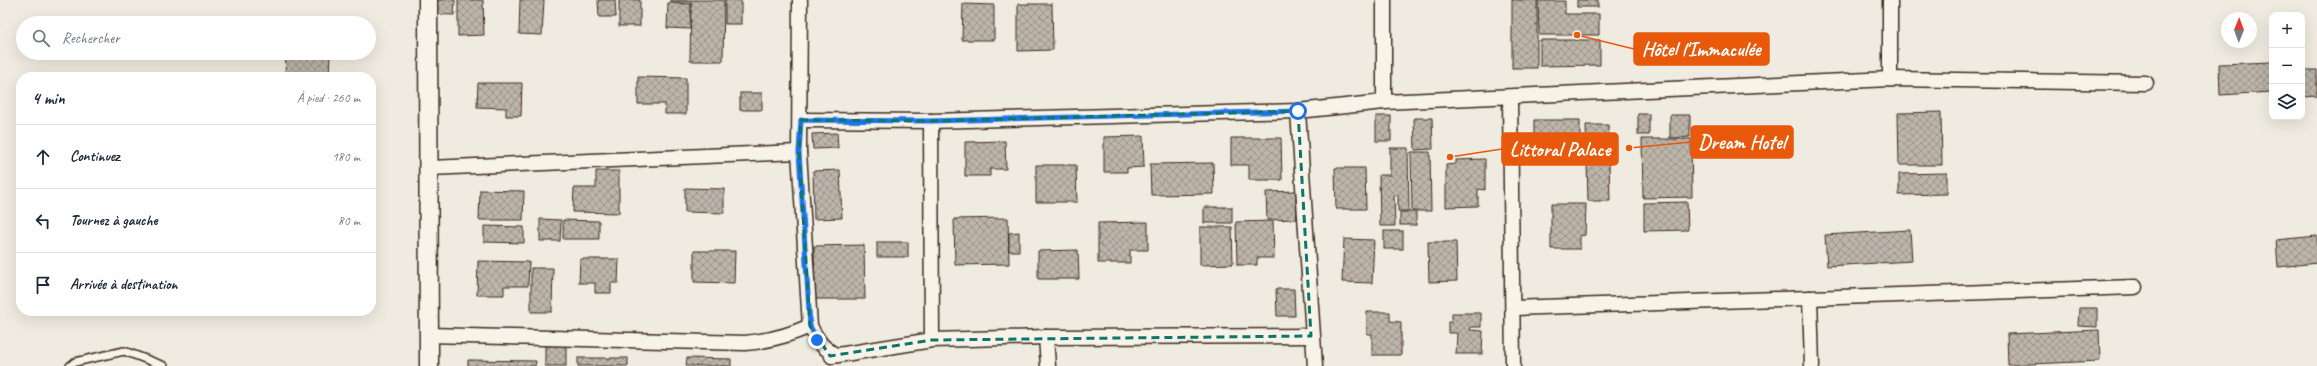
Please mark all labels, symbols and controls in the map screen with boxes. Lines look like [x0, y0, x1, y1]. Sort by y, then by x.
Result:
north arrow [2221, 12, 2257, 48]
map controls [2269, 12, 2305, 120]
button: + [2269, 12, 2305, 48]
search box [16, 16, 376, 60]
icon: search [30, 27, 52, 49]
text: Rechercher [62, 29, 120, 48]
callout: Hôtel l'Immaculée [1634, 33, 1769, 65]
text: Hôtel l'Immaculée [1642, 37, 1763, 62]
button: − [2269, 48, 2305, 84]
button: layers [2269, 84, 2305, 120]
text: 4 min [32, 88, 65, 109]
text: À pied · 260 m [297, 90, 360, 106]
route start [1289, 102, 1307, 120]
callout: Dream Hotel [1691, 126, 1793, 158]
text: Dream Hotel [1699, 130, 1790, 155]
callout: Littoral Palace [1502, 133, 1618, 165]
text: Littoral Palace [1510, 137, 1612, 162]
icon: ahead [32, 146, 54, 168]
text: Continuez [70, 147, 120, 166]
text: 180 m [332, 149, 360, 165]
icon: left [32, 210, 54, 232]
text: Tournez à gauche [70, 211, 157, 230]
text: 80 m [338, 213, 360, 229]
icon: arrive [32, 274, 54, 296]
text: Arrivée à destination [70, 275, 178, 294]
route end [808, 331, 826, 349]

